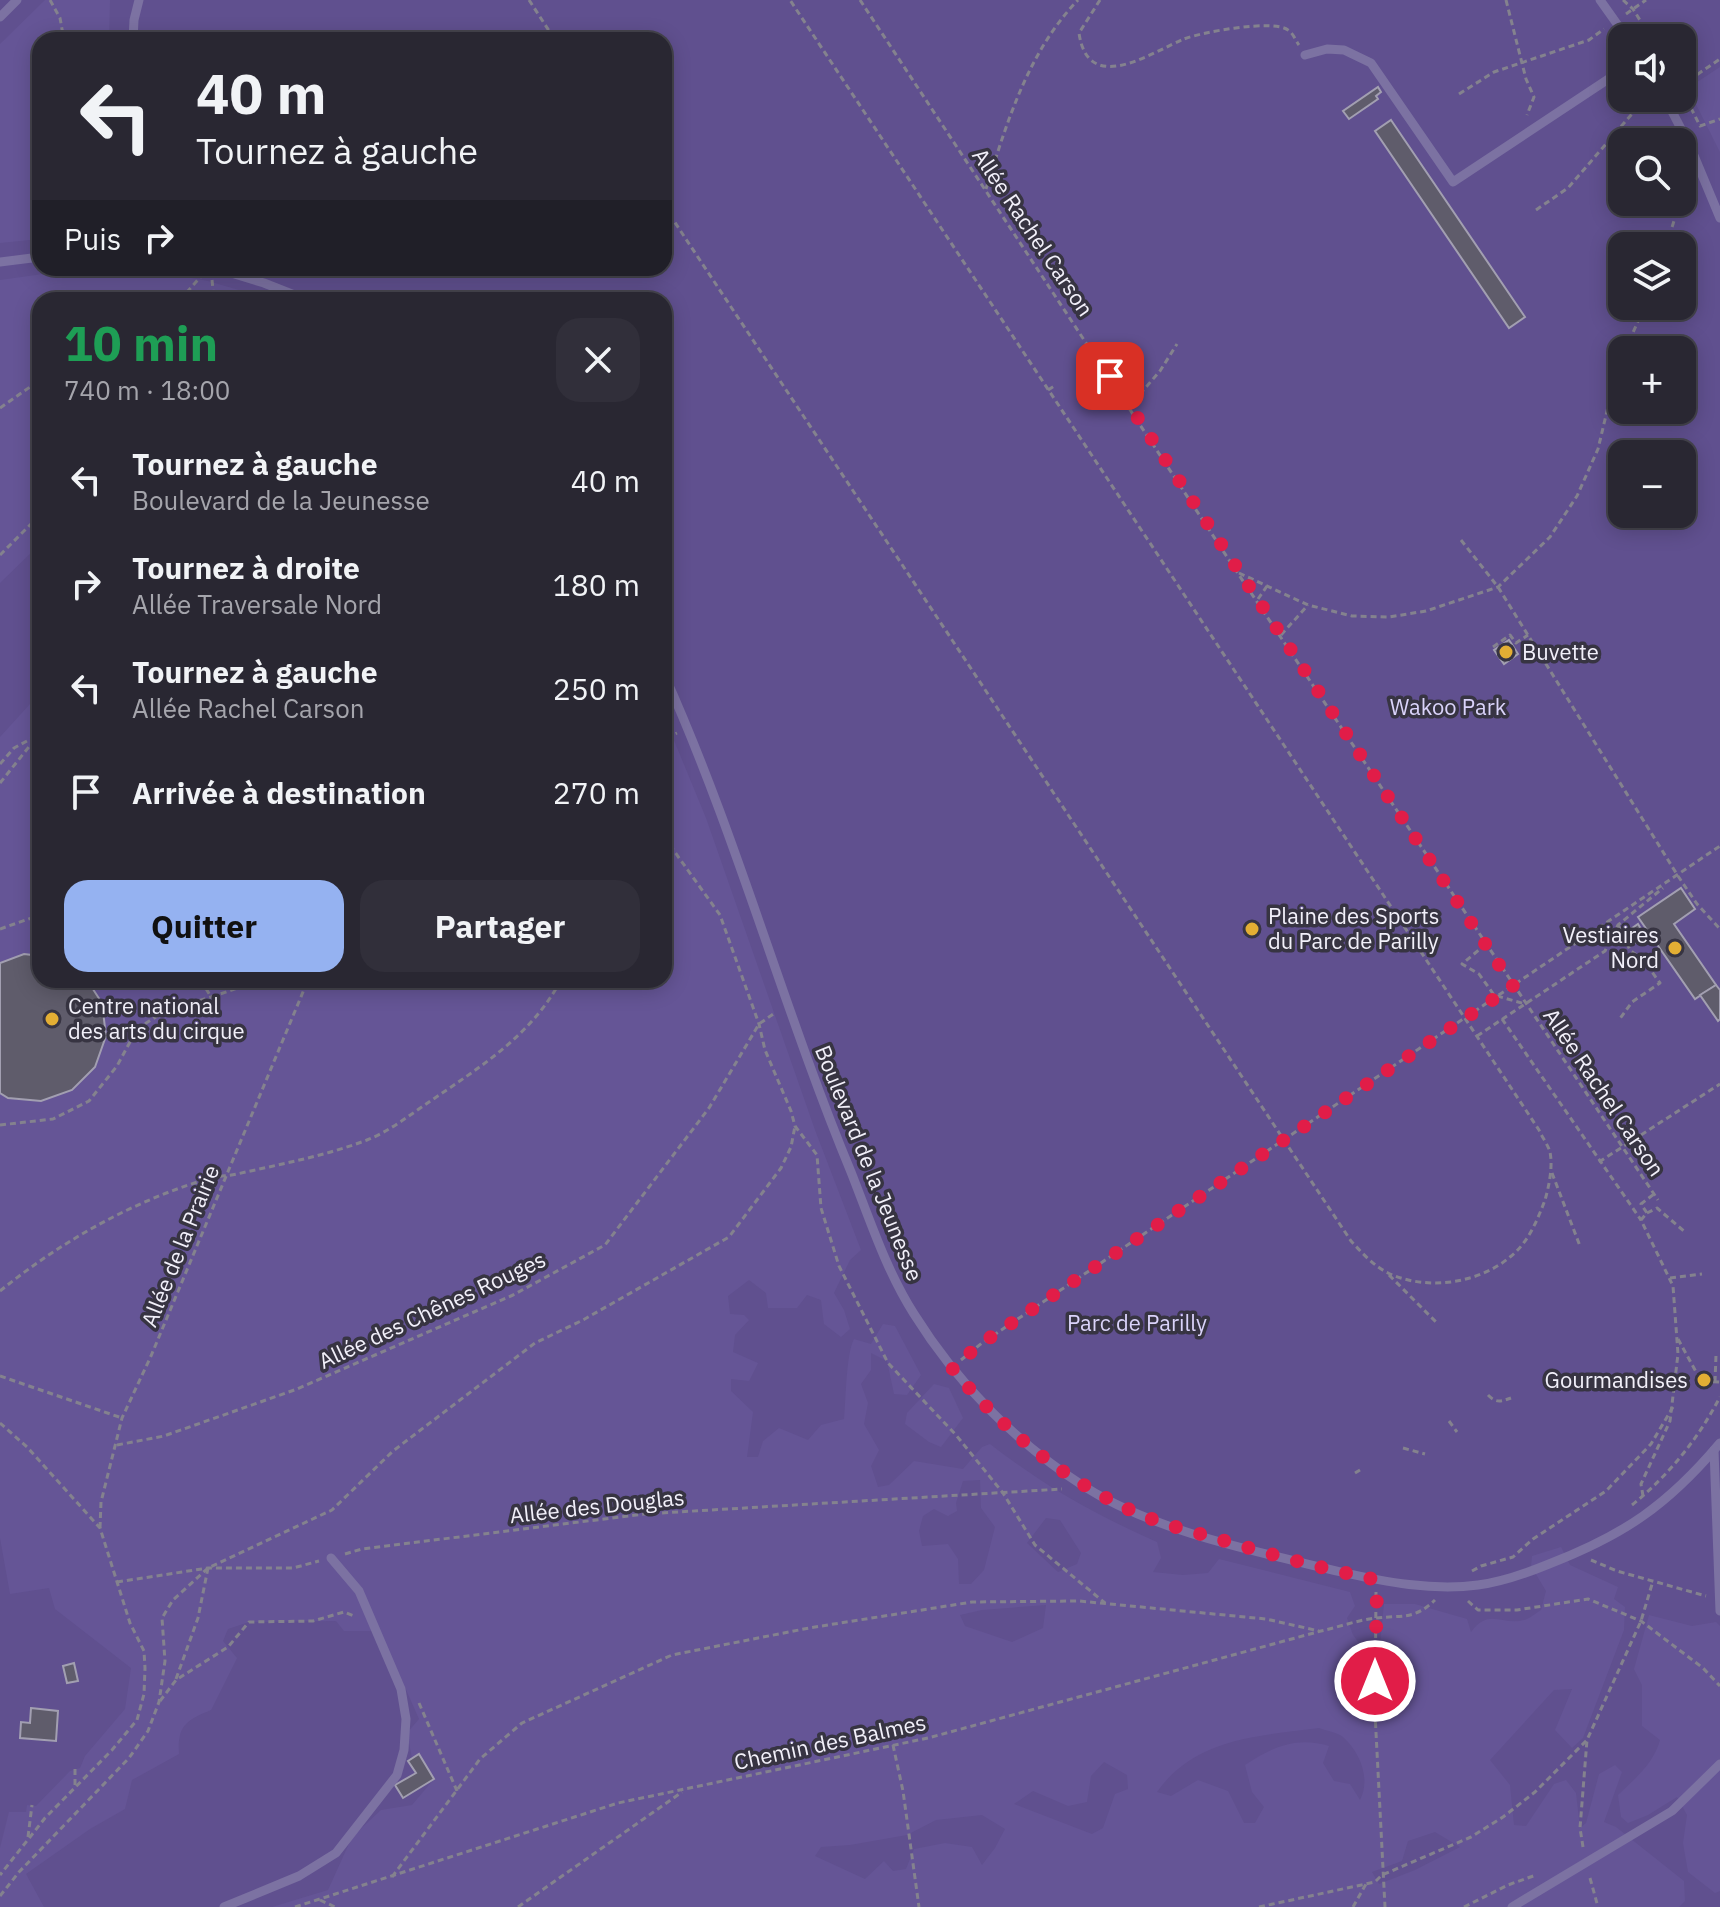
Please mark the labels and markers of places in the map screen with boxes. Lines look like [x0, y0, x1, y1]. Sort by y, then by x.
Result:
pin [1076, 342, 1144, 410]
place label: Buvette [1522, 637, 1599, 666]
marker: Buvette [1497, 643, 1515, 661]
place label: Plaine des Sports du Parc de Parilly [1268, 901, 1440, 955]
marker: Plaine des Sports du Parc de Parilly [1243, 920, 1261, 938]
place label: Vestiaires Nord [1562, 920, 1659, 974]
marker: Vestiaires Nord [1666, 939, 1684, 957]
place label: Centre national des arts du cirque [68, 991, 245, 1045]
marker: Centre national des arts du cirque [43, 1010, 61, 1028]
place label: Gourmandises [1545, 1365, 1688, 1394]
marker: Gourmandises [1695, 1371, 1713, 1389]

